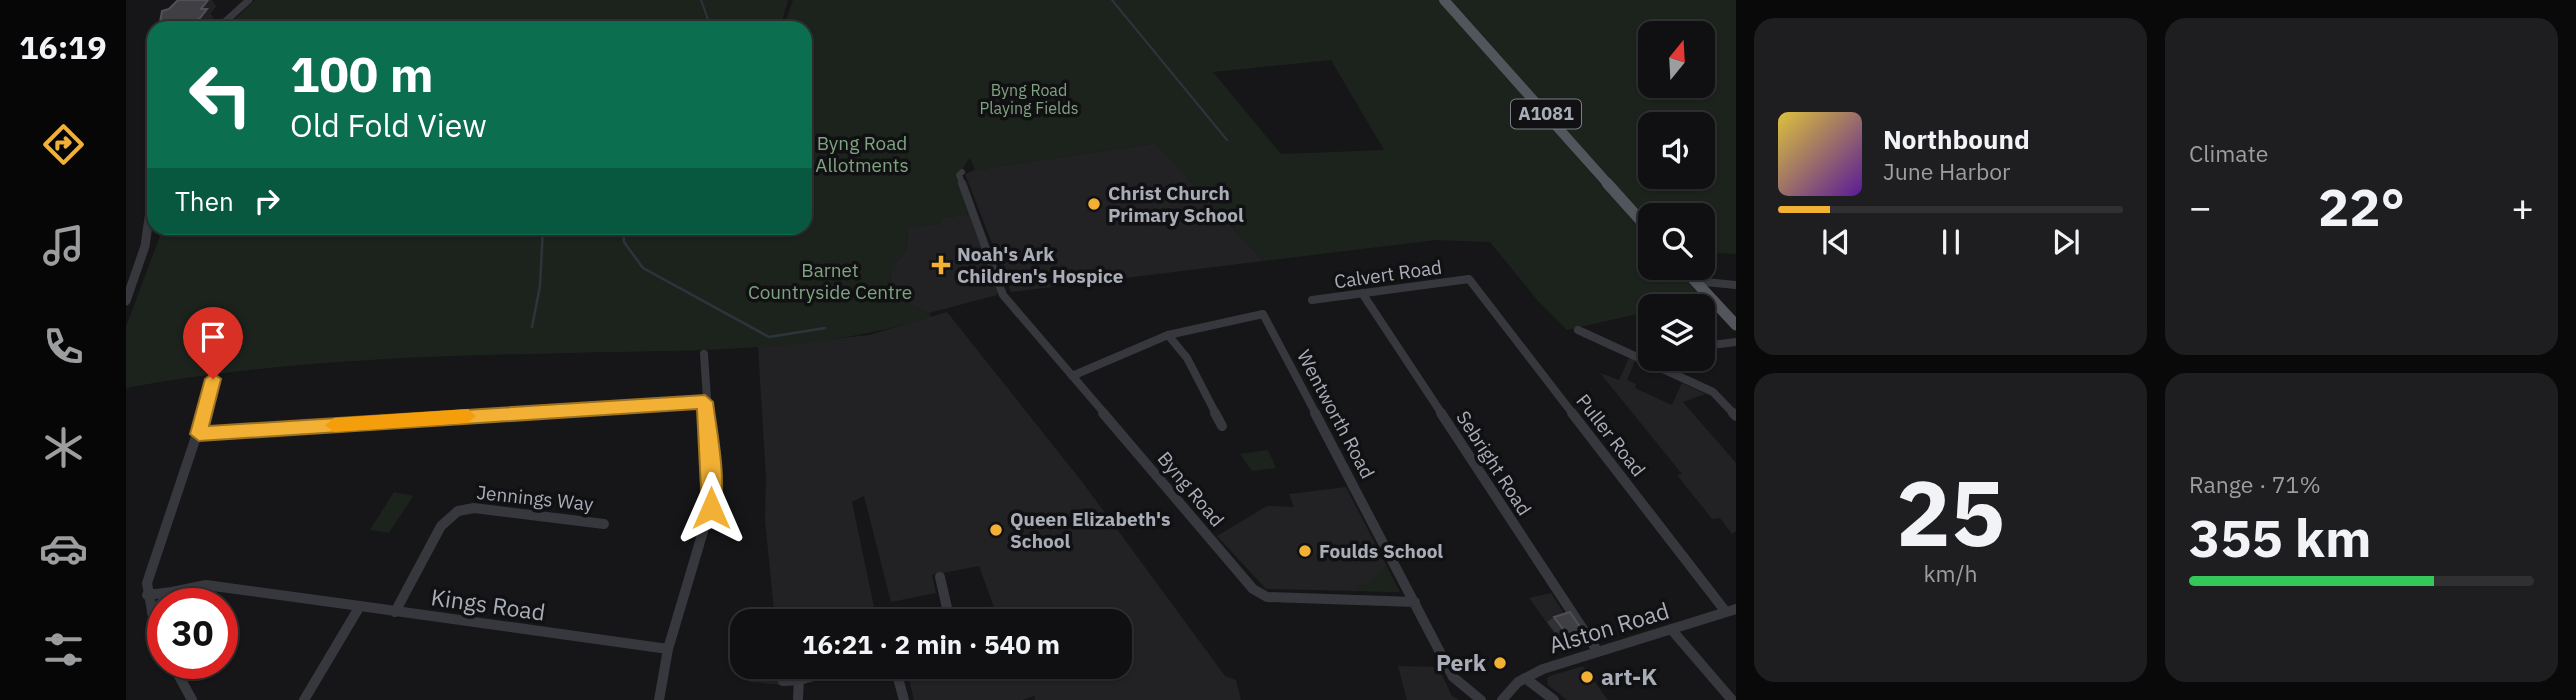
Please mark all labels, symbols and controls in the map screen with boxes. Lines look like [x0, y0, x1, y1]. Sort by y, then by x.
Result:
north arrow [1638, 21, 1715, 98]
map controls [1638, 21, 1715, 371]
text: 16:19 [19, 26, 107, 68]
text: 100 m [290, 42, 434, 105]
icon: left [175, 49, 266, 140]
park label: Byng Road Playing Fields [980, 80, 1078, 118]
road number: A1081 [1511, 100, 1581, 128]
text: Old Fold View [290, 104, 487, 146]
button: sound [1638, 112, 1715, 189]
icon: directions [39, 120, 88, 169]
text: Northbound [1883, 122, 2030, 156]
park label: Byng Road Allotments [815, 131, 909, 177]
text: Climate [2189, 138, 2268, 168]
text: June Harbor [1883, 156, 2011, 186]
text: 22° [2318, 173, 2405, 240]
place label: Christ Church Primary School [1108, 181, 1244, 227]
icon: right [248, 182, 286, 220]
text: − [2189, 182, 2212, 231]
text: + [2511, 182, 2534, 231]
text: Then [175, 184, 234, 218]
marker: Christ Church Primary School [1086, 196, 1102, 212]
button: search [1638, 203, 1715, 280]
icon: music [39, 221, 88, 270]
icon: previous [1817, 223, 1855, 261]
icon: pause [1932, 223, 1970, 261]
icon: next [2047, 223, 2085, 261]
place label: Noah's Ark Children's Hospice [957, 242, 1123, 288]
marker: Noah's Ark Children's Hospice [931, 255, 951, 275]
street label: Calvert Road [1333, 255, 1443, 293]
park label: Barnet Countryside Centre [748, 258, 912, 304]
button: layers [1638, 294, 1715, 371]
pin [183, 307, 243, 379]
icon: arrive [194, 318, 232, 356]
icon: phone [39, 322, 88, 371]
street label: Wentworth Road [1292, 346, 1380, 482]
street label: Puller Road [1571, 389, 1651, 481]
street label: Sebright Road [1451, 406, 1537, 520]
icon: climate [39, 423, 88, 472]
street label: Byng Road [1153, 447, 1229, 531]
text: 25 [1896, 453, 2005, 571]
text: Range · 71% [2189, 469, 2321, 499]
position arrow [674, 471, 748, 545]
street label: Jennings Way [475, 480, 595, 516]
text: 355 km [2189, 504, 2371, 571]
place label: Queen Elizabeth's School [1010, 507, 1171, 553]
marker: Queen Elizabeth's School [988, 522, 1004, 538]
icon: car [39, 524, 88, 573]
place label: Foulds School [1319, 539, 1443, 563]
marker: Foulds School [1297, 543, 1313, 559]
text: km/h [1923, 558, 1978, 588]
street label: Kings Road [429, 581, 547, 627]
speed limit sign: 30 [147, 588, 238, 679]
street label: Alston Road [1545, 595, 1673, 660]
icon: filters [39, 625, 88, 674]
text: 16:21 · 2 min · 540 m [802, 627, 1060, 661]
place label: Perk [1436, 647, 1487, 677]
marker: Perk [1492, 655, 1508, 671]
place label: art-K [1601, 661, 1657, 691]
marker: art-K [1579, 669, 1595, 685]

